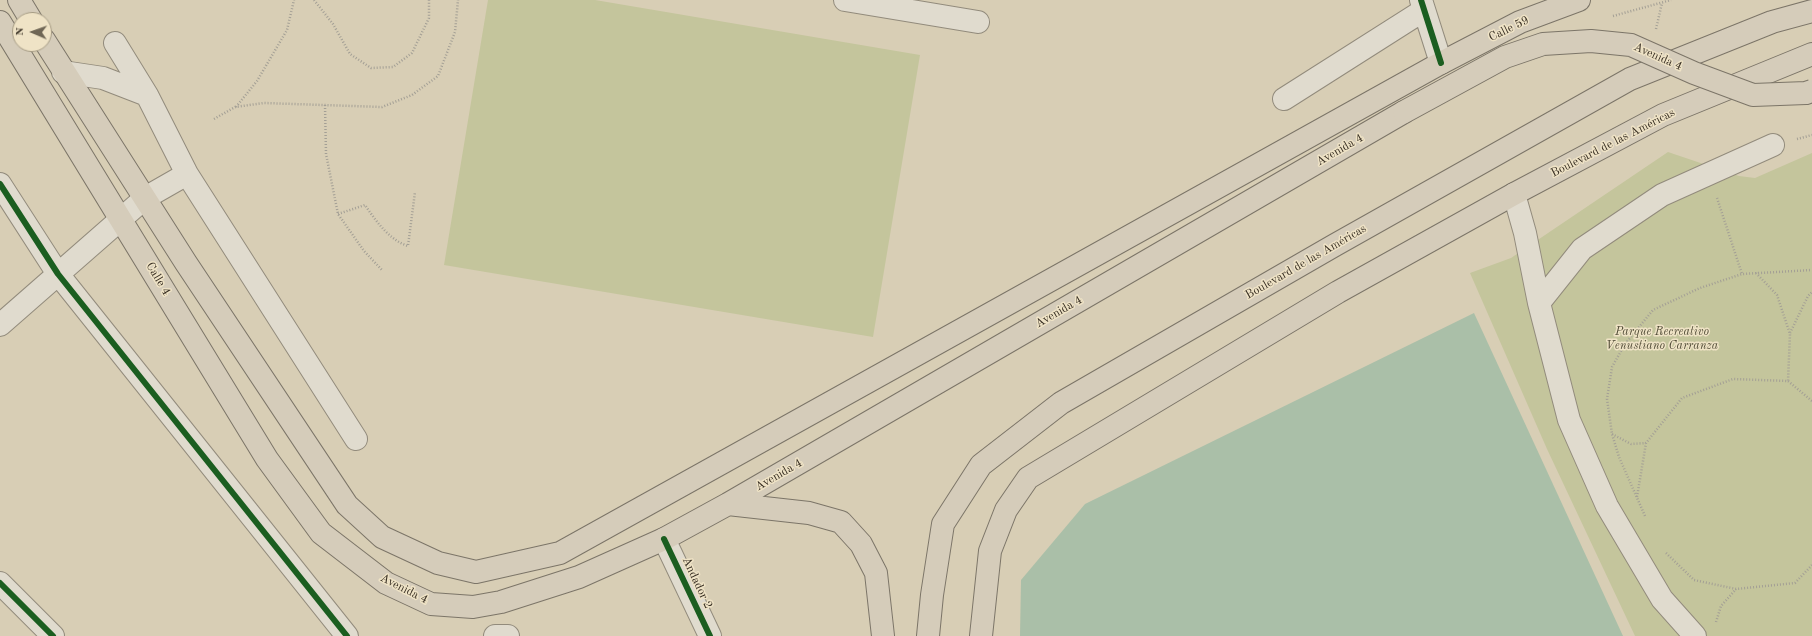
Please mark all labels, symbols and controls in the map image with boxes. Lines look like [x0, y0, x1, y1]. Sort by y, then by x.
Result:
north arrow [12, 12, 52, 52]
street label: Calle 59 [1486, 13, 1532, 45]
text: N [15, 27, 26, 36]
street label: Avenida 4 [1631, 40, 1685, 74]
street label: Boulevard de las Américas [1548, 105, 1678, 181]
street label: Avenida 4 [1314, 131, 1366, 169]
street label: Boulevard de las Américas [1243, 221, 1369, 303]
street label: Calle 4 [142, 260, 174, 298]
street label: Avenida 4 [1033, 293, 1085, 331]
park label: Parque Recreativo Venustiano Carranza [1606, 325, 1718, 353]
street label: Avenida 4 [753, 456, 805, 494]
street label: Andador 2 [679, 555, 715, 611]
street label: Avenida 4 [378, 571, 430, 607]

